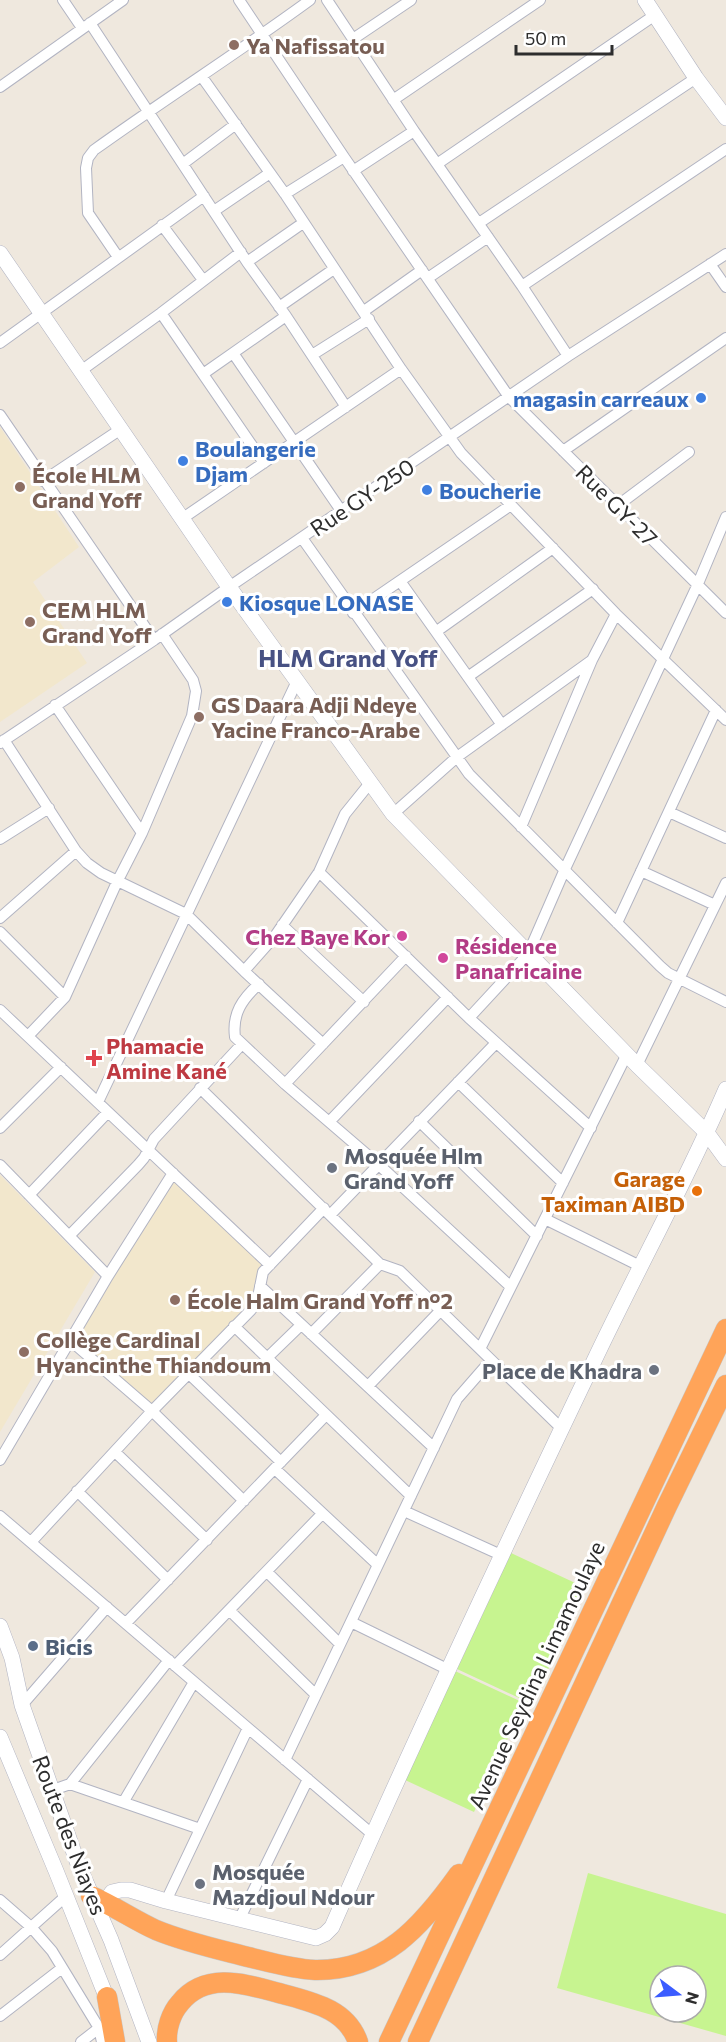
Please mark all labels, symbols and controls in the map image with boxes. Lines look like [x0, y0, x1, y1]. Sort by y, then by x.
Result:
scale bar [516, 18, 612, 56]
text: 50 m [525, 27, 566, 49]
place label: Ya Nafissatou [246, 32, 385, 59]
marker: Ya Nafissatou [227, 38, 241, 52]
place label: magasin carreaux [513, 385, 690, 412]
marker: magasin carreaux [694, 391, 708, 405]
place label: Boulangerie Djam [195, 435, 316, 487]
street label: Rue GY-250 [305, 452, 419, 542]
marker: Boulangerie Djam [176, 454, 190, 468]
street label: Rue GY-27 [571, 459, 663, 551]
place label: École HLM Grand Yoff [32, 461, 142, 513]
place label: Boucherie [439, 477, 541, 504]
marker: École HLM Grand Yoff [13, 480, 27, 494]
marker: Boucherie [420, 483, 434, 497]
place label: Kiosque LONASE [239, 589, 414, 616]
marker: Kiosque LONASE [220, 595, 234, 609]
place label: CEM HLM Grand Yoff [42, 596, 152, 648]
marker: CEM HLM Grand Yoff [23, 615, 37, 629]
district label: HLM Grand Yoff [258, 643, 439, 672]
place label: GS Daara Adji Ndeye Yacine Franco-Arabe [211, 691, 420, 743]
marker: GS Daara Adji Ndeye Yacine Franco-Arabe [192, 710, 206, 724]
place label: Chez Baye Kor [245, 923, 390, 950]
marker: Chez Baye Kor [395, 929, 409, 943]
place label: Résidence Panafricaine [455, 932, 582, 984]
marker: Résidence Panafricaine [436, 951, 450, 965]
place label: Phamacie Amine Kané [106, 1032, 227, 1084]
marker: Phamacie Amine Kané [87, 1051, 101, 1065]
place label: Mosquée Hlm Grand Yoff [344, 1142, 483, 1194]
marker: Mosquée Hlm Grand Yoff [325, 1161, 339, 1175]
place label: Garage Taximan AIBD [541, 1165, 685, 1217]
marker: Garage Taximan AIBD [690, 1184, 704, 1198]
place label: École Halm Grand Yoff n°2 [187, 1287, 453, 1314]
marker: École Halm Grand Yoff n°2 [168, 1293, 182, 1307]
place label: Collège Cardinal Hyancinthe Thiandoum [36, 1326, 271, 1378]
marker: Collège Cardinal Hyancinthe Thiandoum [17, 1345, 31, 1359]
place label: Place de Khadra [482, 1357, 642, 1384]
marker: Place de Khadra [647, 1363, 661, 1377]
street label: Avenue Seydina Limamoulaye [462, 1537, 610, 1813]
place label: Bicis [45, 1633, 93, 1660]
marker: Bicis [26, 1639, 40, 1653]
street label: Route des Niayes [27, 1751, 113, 1919]
place label: Mosquée Mazdjoul Ndour [212, 1858, 375, 1910]
marker: Mosquée Mazdjoul Ndour [193, 1877, 207, 1891]
north arrow [648, 1964, 708, 2024]
text: N [682, 1990, 704, 2007]

